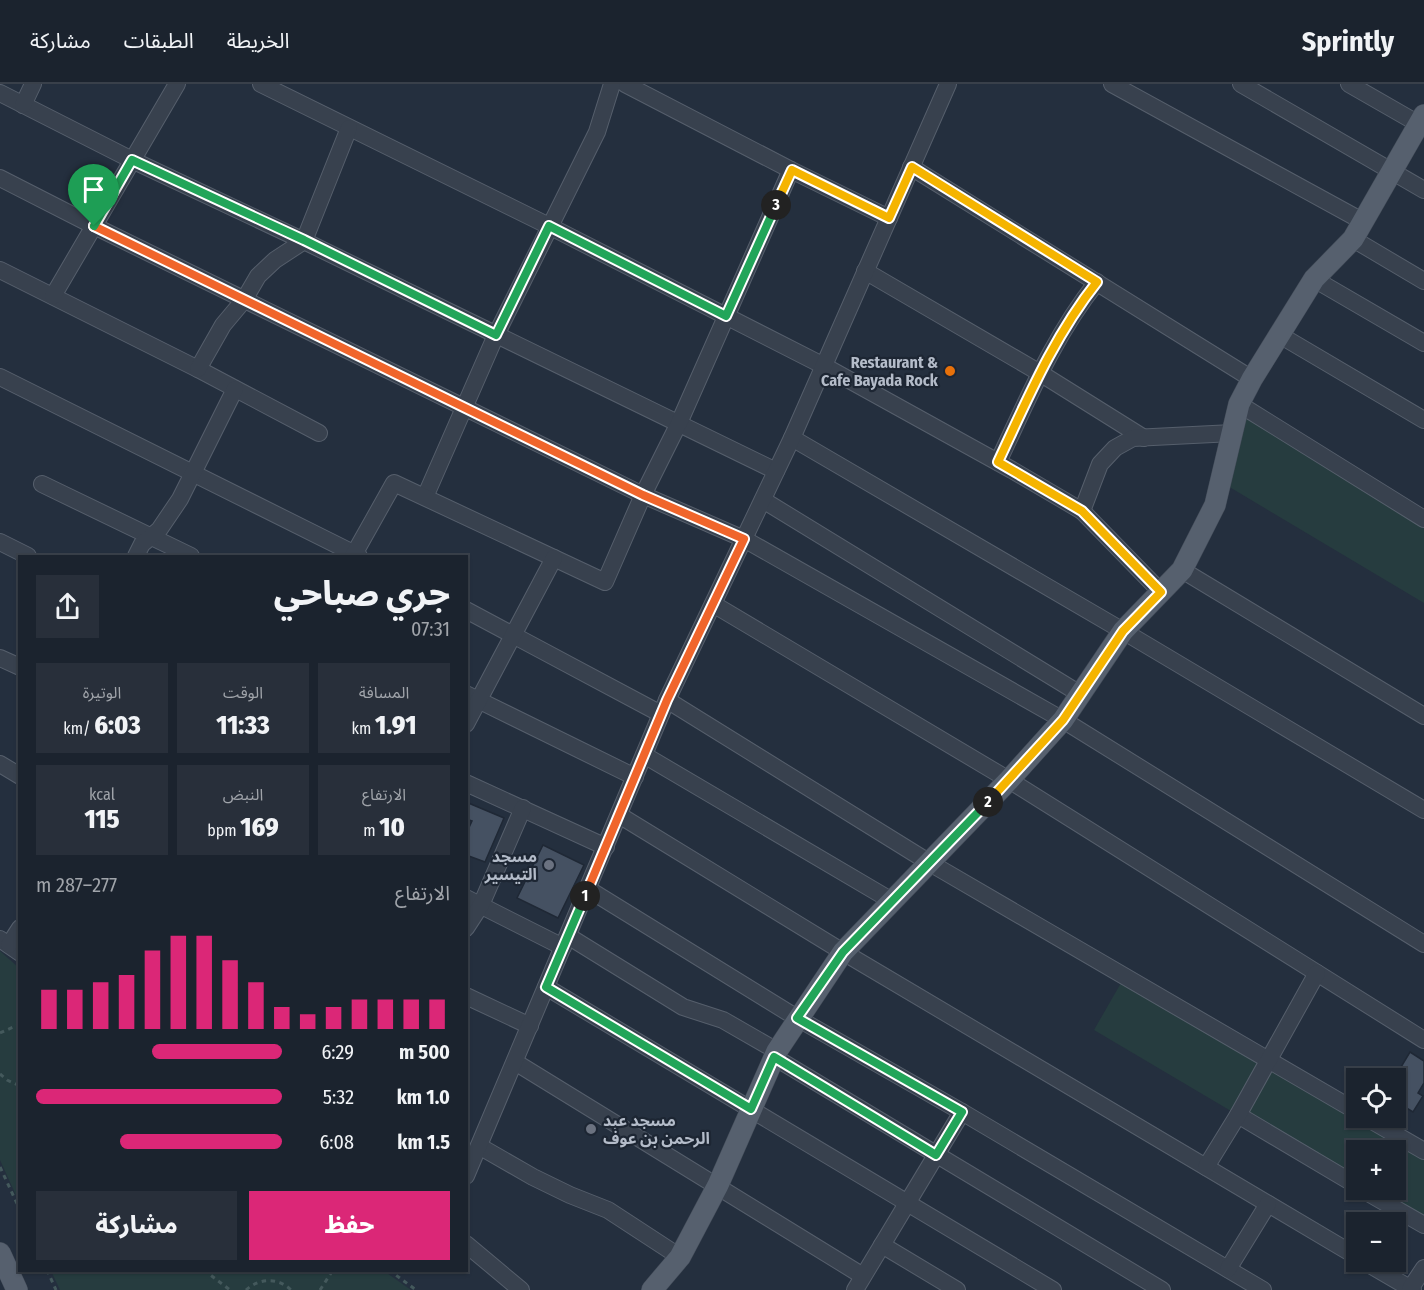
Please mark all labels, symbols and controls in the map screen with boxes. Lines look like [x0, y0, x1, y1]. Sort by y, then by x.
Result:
text: Sprintly [1302, 25, 1394, 58]
text: مشاركة [30, 28, 91, 54]
text: الطبقات [124, 28, 194, 54]
text: الخريطة [227, 28, 290, 54]
pin [68, 164, 119, 226]
icon: arrive [77, 173, 110, 206]
pin: 3 [761, 190, 791, 220]
text: 3 [772, 195, 780, 214]
place label: Restaurant & Cafe Bayada Rock [821, 353, 939, 390]
marker: Restaurant & Cafe Bayada Rock [943, 364, 957, 378]
text: جري صباحي [274, 574, 450, 614]
button: share [36, 575, 99, 638]
text: 07:31 [411, 617, 450, 641]
text: الوتيرة [83, 683, 121, 702]
text: الوقت [223, 683, 263, 702]
text: المسافة [359, 683, 409, 702]
text: 6:03 [94, 710, 141, 741]
text: 11:33 [216, 710, 270, 741]
text: 1.91 [375, 710, 416, 741]
text: /km [63, 719, 94, 738]
text: km [352, 719, 375, 738]
text: kcal [89, 785, 115, 804]
text: النبض [223, 785, 263, 804]
text: الارتفاع [362, 785, 406, 804]
pin: 2 [973, 787, 1003, 817]
text: 2 [984, 792, 992, 811]
text: 115 [84, 804, 120, 835]
text: 169 [240, 812, 279, 843]
text: 10 [379, 812, 405, 843]
text: bpm [207, 821, 240, 840]
text: m [363, 821, 379, 840]
place label: مسجد التيسير [484, 847, 537, 884]
marker: مسجد التيسير [542, 858, 556, 872]
text: 277–287 m [36, 873, 117, 897]
text: الارتفاع [395, 881, 450, 905]
pin: 1 [570, 881, 600, 911]
text: 1 [582, 886, 588, 905]
text: 6:29 [321, 1040, 354, 1064]
text: 500 m [399, 1040, 450, 1064]
map controls [1346, 1068, 1406, 1272]
button: locate [1346, 1068, 1406, 1128]
text: 5:32 [323, 1085, 354, 1109]
text: 1.0 km [397, 1085, 450, 1109]
place label: مسجد عبد الرحمن بن عوف [603, 1111, 710, 1148]
marker: مسجد عبد الرحمن بن عوف [584, 1122, 598, 1136]
text: 6:08 [319, 1130, 354, 1154]
text: 1.5 km [397, 1130, 450, 1154]
button: + [1346, 1140, 1406, 1200]
button: مشاركة [36, 1191, 237, 1260]
button: حفظ [249, 1191, 450, 1260]
button: − [1346, 1212, 1406, 1272]

